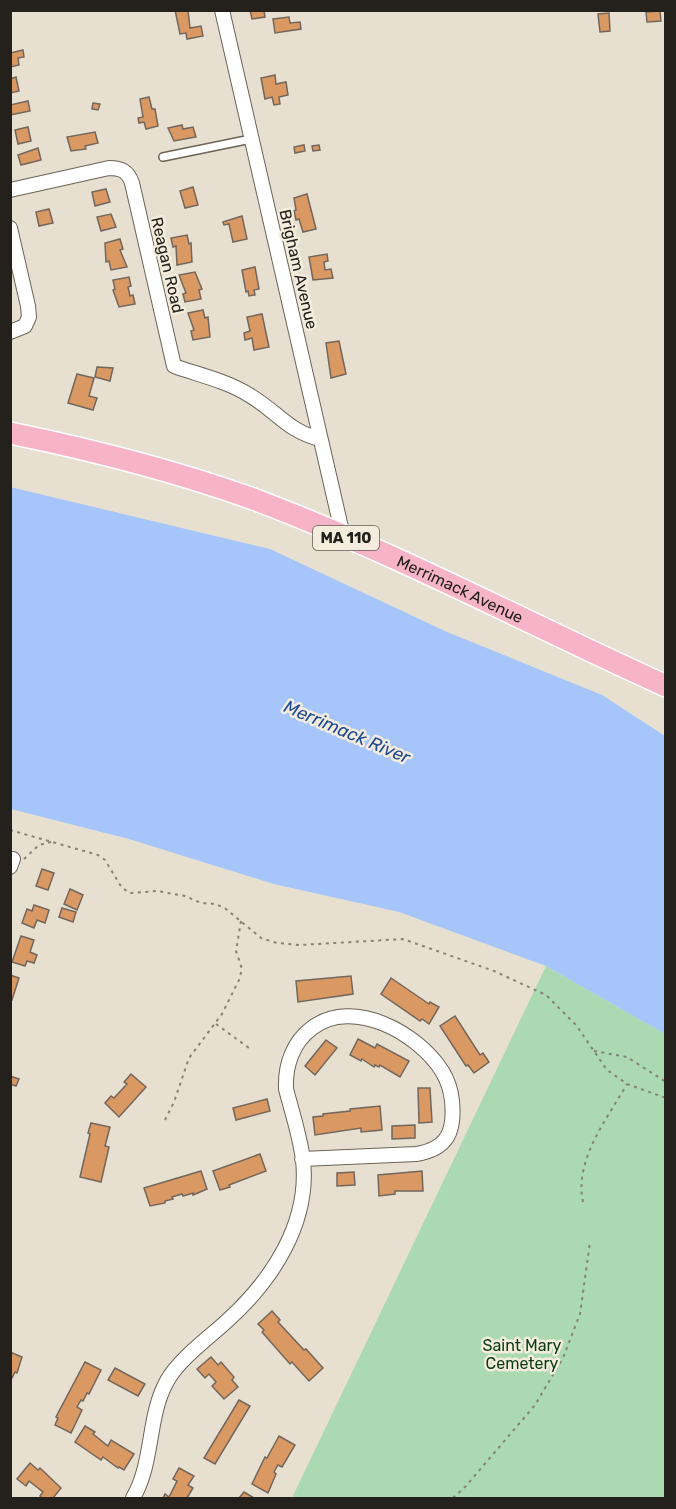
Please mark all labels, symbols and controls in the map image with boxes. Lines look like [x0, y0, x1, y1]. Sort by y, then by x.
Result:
street label: Brigham Avenue [275, 207, 322, 331]
street label: Reagan Road [147, 215, 188, 315]
road number: MA 110 [313, 526, 379, 550]
street label: Merrimack Avenue [394, 552, 526, 627]
water label: Merrimack River [280, 695, 415, 769]
park label: Saint Mary Cemetery [483, 1336, 562, 1373]

